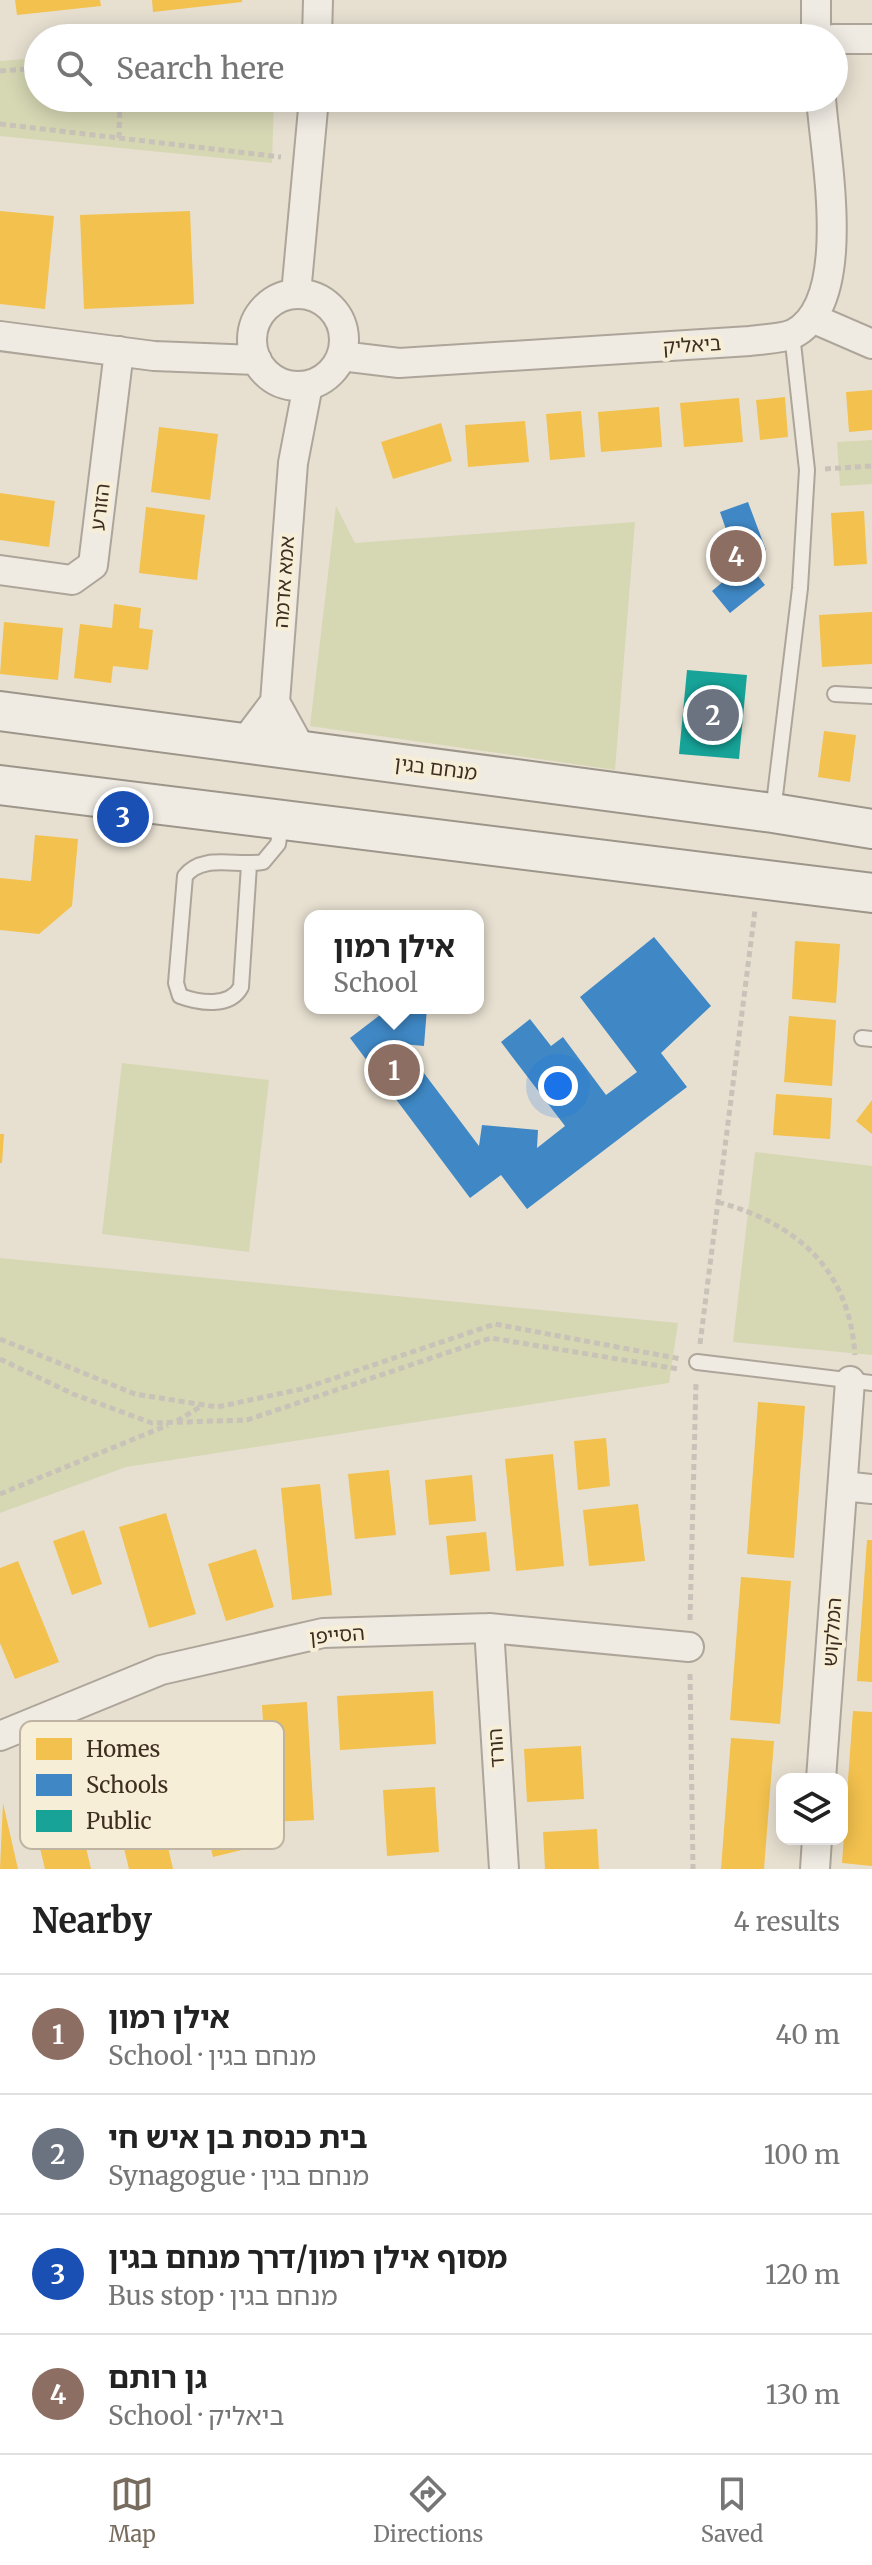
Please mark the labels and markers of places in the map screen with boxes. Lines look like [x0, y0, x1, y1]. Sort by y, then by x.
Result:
pin: 4 [710, 526, 762, 586]
pin: 2 [687, 685, 739, 745]
pin: 3 [97, 787, 149, 847]
pin: 1 [368, 1040, 420, 1100]

